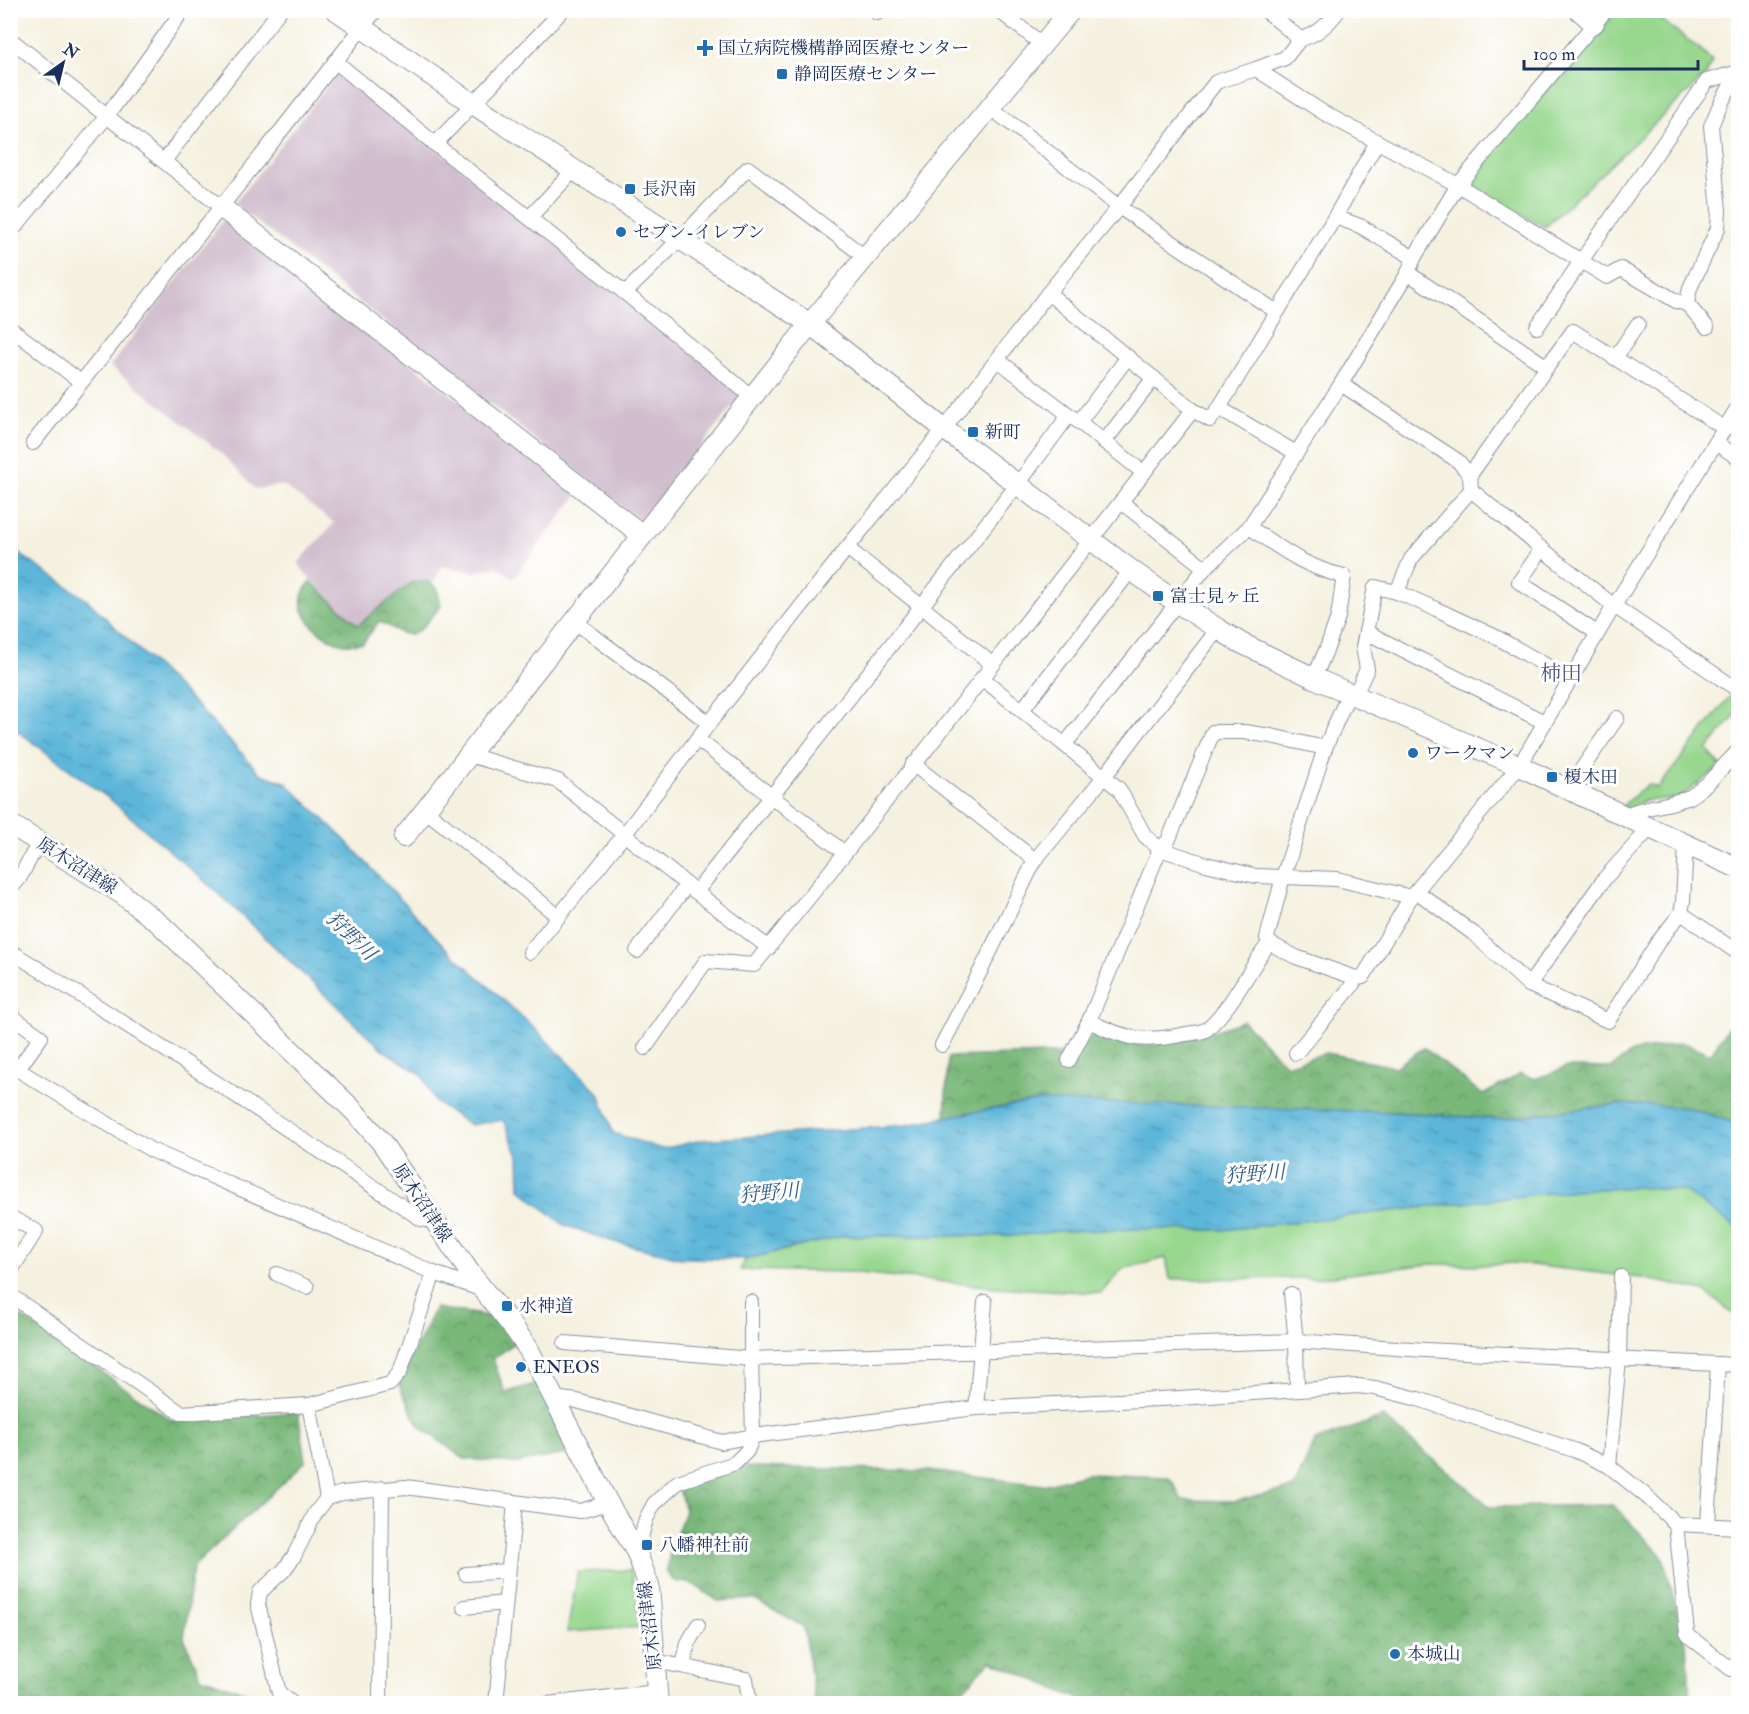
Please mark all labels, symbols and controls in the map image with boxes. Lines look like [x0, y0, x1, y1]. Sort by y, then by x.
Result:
north arrow [33, 33, 93, 93]
scale bar [1524, 33, 1698, 71]
place label: 国立病院機構静岡医療センター [718, 37, 969, 60]
text: N [58, 39, 83, 64]
marker: 国立病院機構静岡医療センター [696, 39, 714, 57]
text: 100 m [1533, 43, 1576, 66]
place label: 静岡医療センター [794, 63, 937, 86]
marker: 静岡医療センター [775, 67, 789, 81]
place label: 長沢南 [642, 178, 696, 201]
marker: 長沢南 [623, 182, 637, 196]
place label: セブン-イレブン [633, 221, 765, 244]
marker: セブン-イレブン [614, 225, 628, 239]
place label: 新町 [985, 421, 1021, 444]
marker: 新町 [966, 425, 980, 439]
place label: 富士見ヶ丘 [1170, 585, 1260, 608]
marker: 富士見ヶ丘 [1151, 589, 1165, 603]
district label: 柿田 [1540, 660, 1582, 687]
place label: ワークマン [1425, 742, 1515, 765]
marker: ワークマン [1406, 746, 1420, 760]
place label: 榎木田 [1564, 766, 1618, 789]
marker: 榎木田 [1545, 770, 1559, 784]
street label: 原木沼津線 [33, 832, 121, 900]
water label: 狩野川 [321, 906, 383, 967]
street label: 原木沼津線 [387, 1159, 457, 1247]
water label: 狩野川 [1224, 1159, 1288, 1189]
water label: 狩野川 [738, 1178, 802, 1208]
place label: 水神道 [519, 1295, 573, 1318]
marker: 水神道 [500, 1299, 514, 1313]
place label: ENEOS [533, 1356, 600, 1379]
marker: ENEOS [514, 1360, 528, 1374]
place label: 八幡神社前 [659, 1534, 749, 1557]
marker: 八幡神社前 [640, 1538, 654, 1552]
street label: 原木沼津線 [633, 1580, 667, 1672]
place label: 本城山 [1407, 1643, 1461, 1666]
marker: 本城山 [1388, 1647, 1402, 1661]

